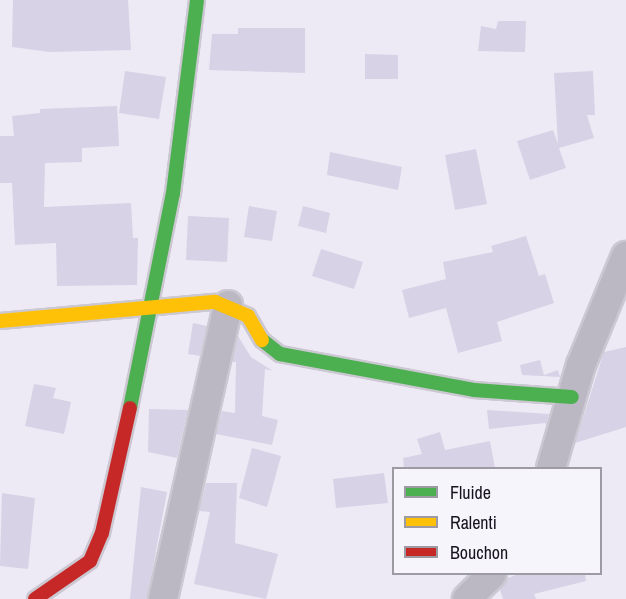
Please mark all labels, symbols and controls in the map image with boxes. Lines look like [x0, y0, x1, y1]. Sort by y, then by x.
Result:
legend [392, 467, 602, 575]
text: Fluide [450, 480, 491, 505]
text: Ralenti [450, 510, 497, 535]
text: Bouchon [450, 540, 508, 565]

